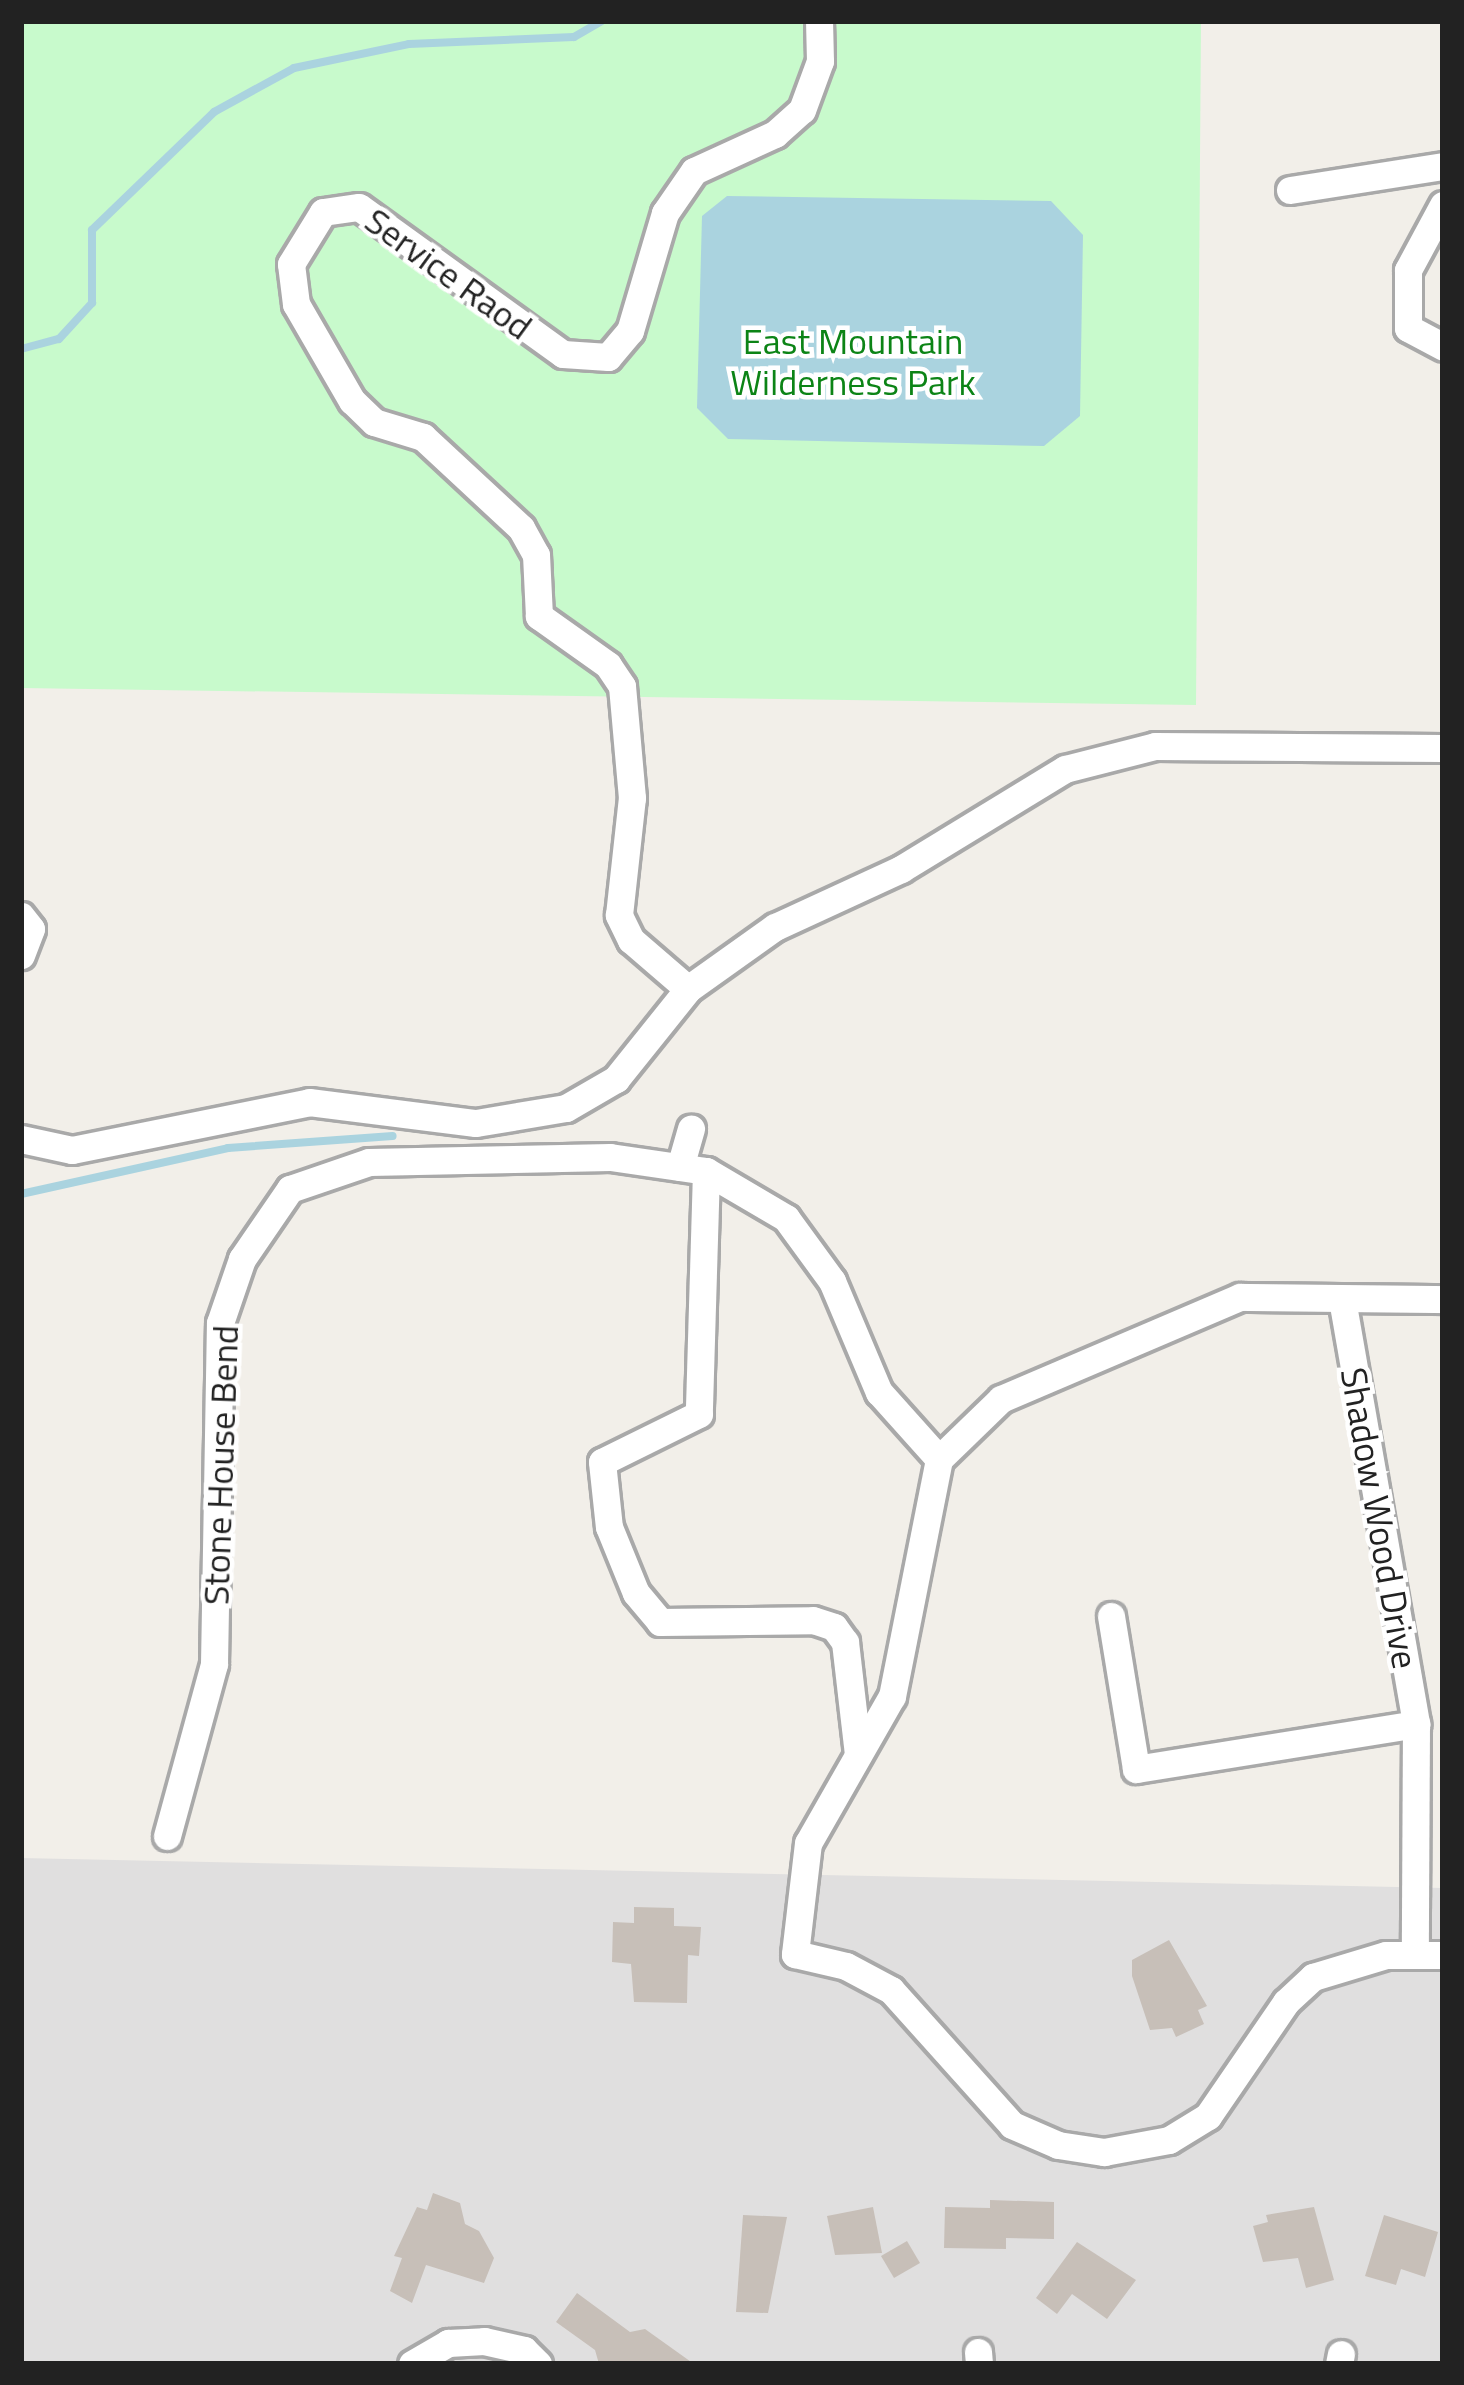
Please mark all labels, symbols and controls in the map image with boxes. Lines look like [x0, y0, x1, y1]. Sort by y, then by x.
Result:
street label: Service Raod [357, 198, 541, 348]
park label: East Mountain Wilderness Park [730, 318, 976, 403]
street label: Stone House Bend [194, 1324, 246, 1606]
street label: Shadow Wood Drive [1332, 1364, 1428, 1672]

